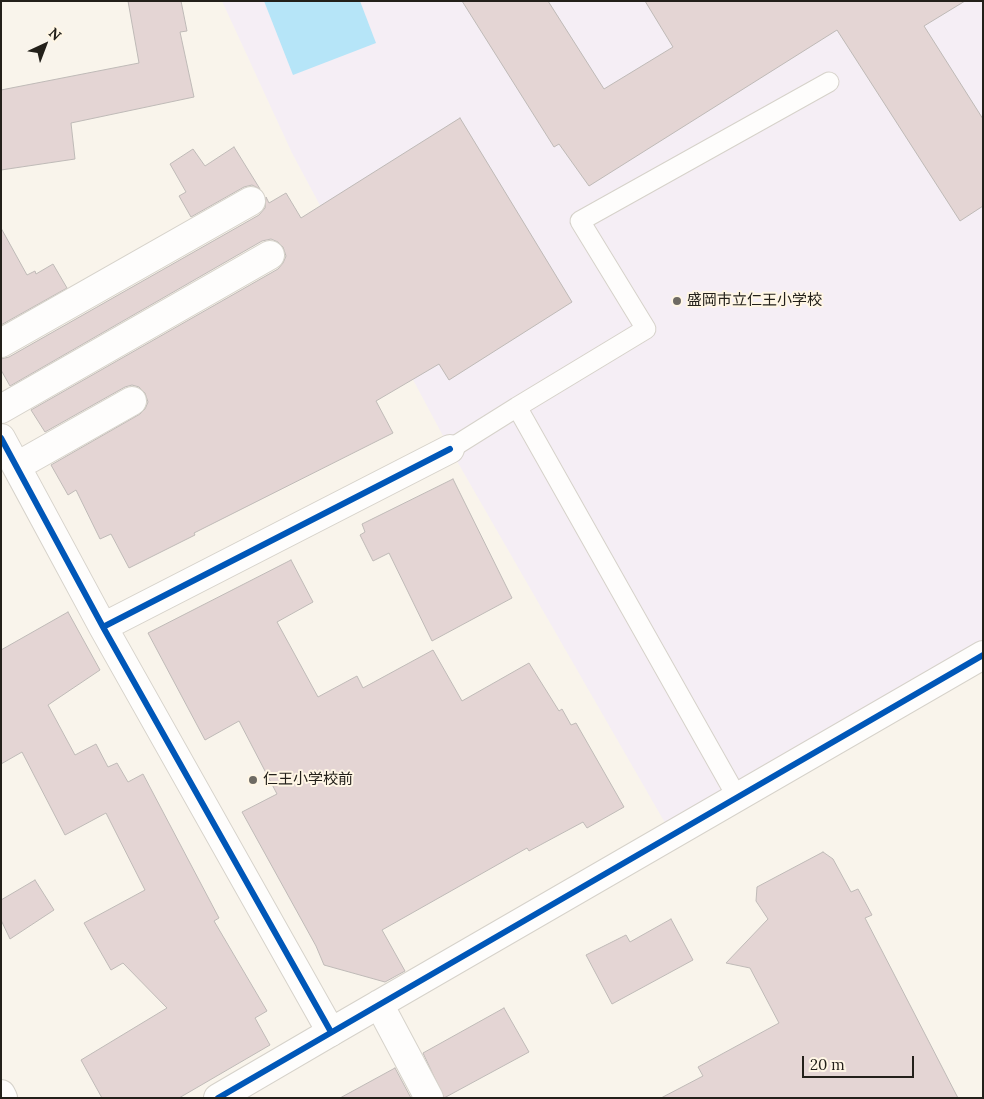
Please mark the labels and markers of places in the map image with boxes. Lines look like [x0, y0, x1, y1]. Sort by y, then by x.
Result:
place label: 盛岡市立仁王小学校 [687, 292, 822, 310]
marker: 盛岡市立仁王小学校 [671, 295, 683, 307]
place label: 仁王小学校前 [263, 771, 353, 789]
marker: 仁王小学校前 [247, 774, 259, 786]

